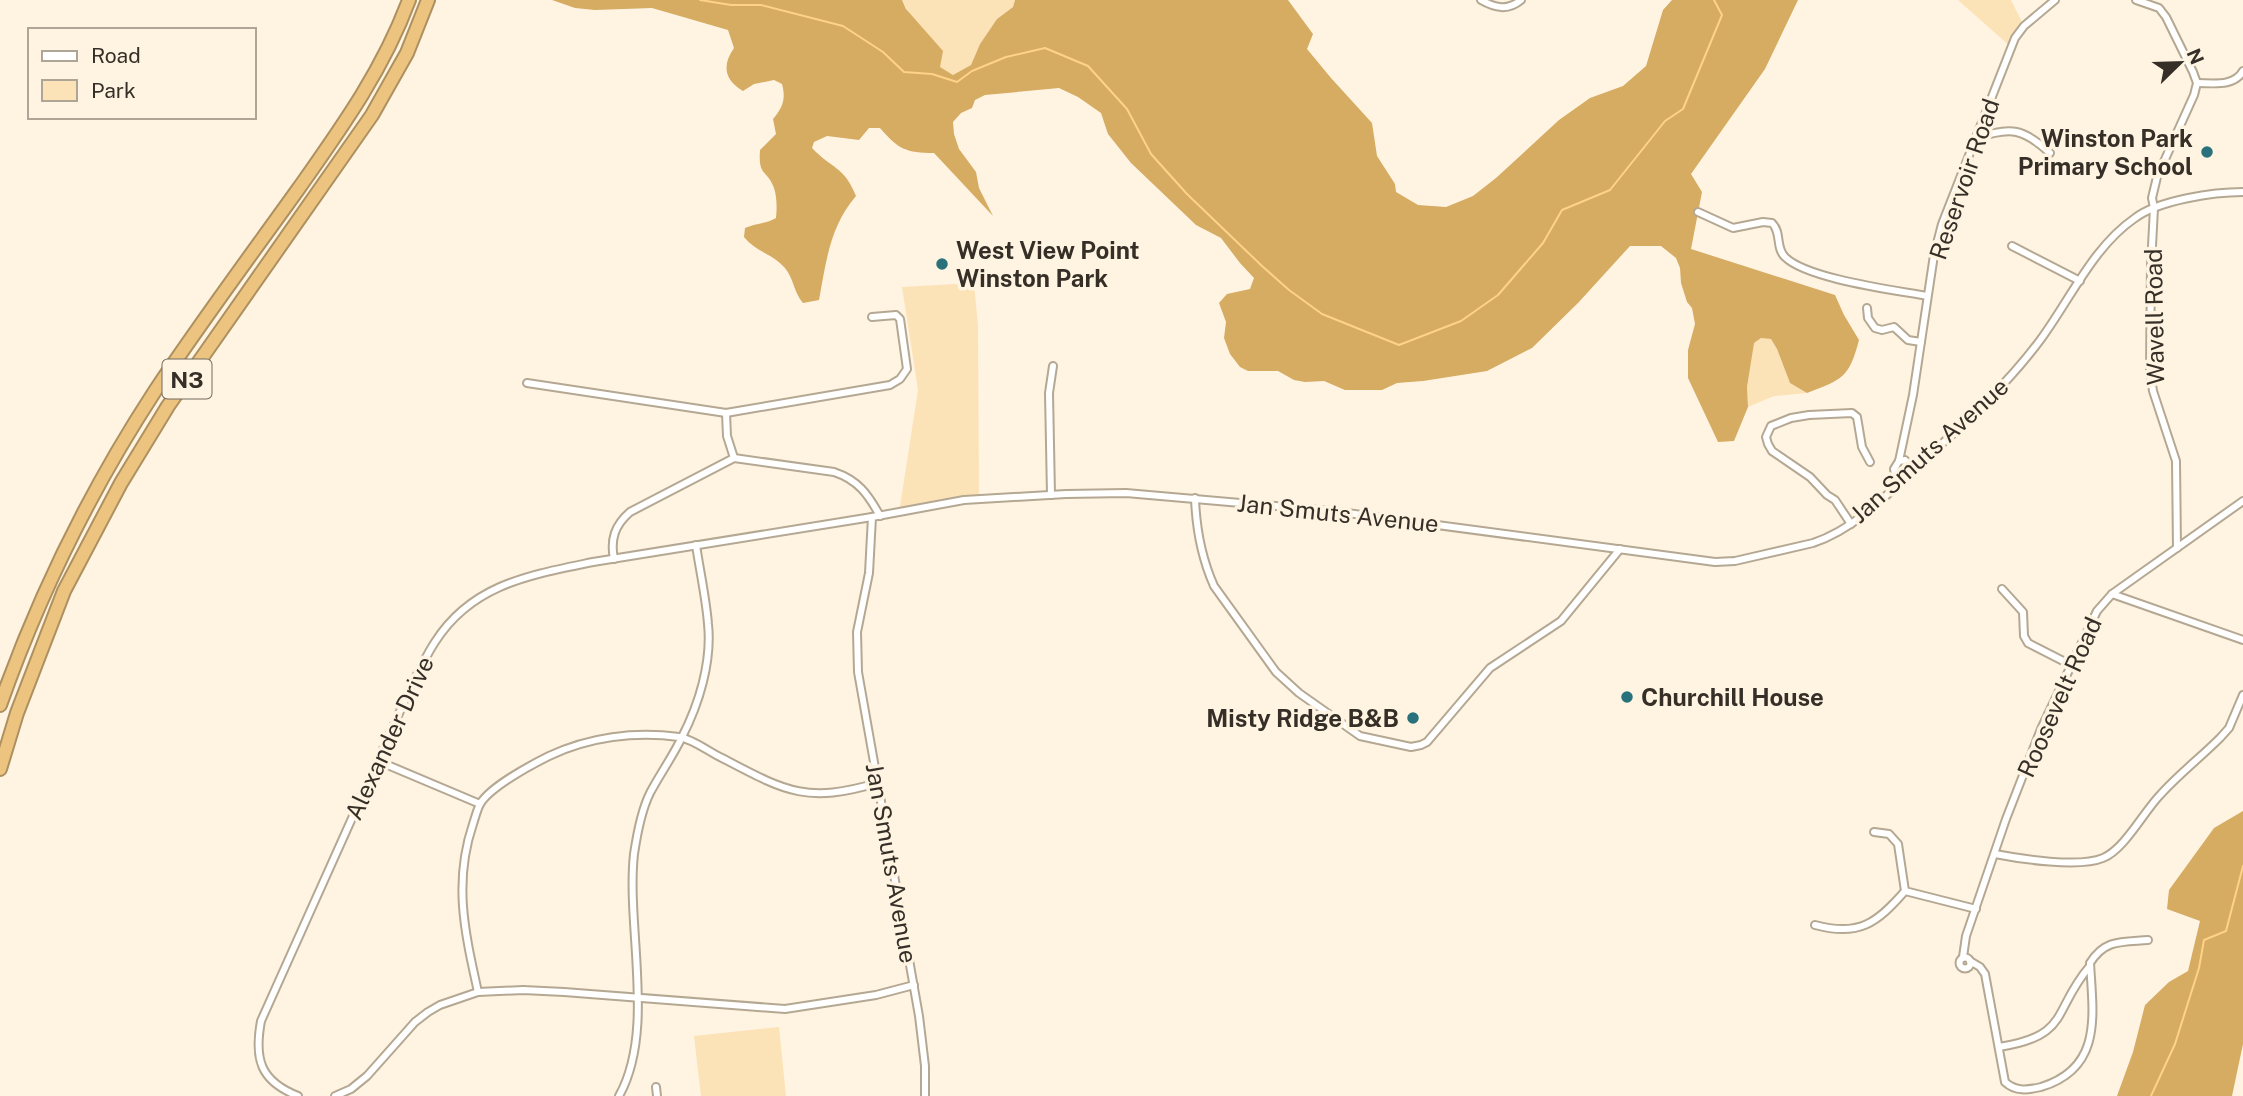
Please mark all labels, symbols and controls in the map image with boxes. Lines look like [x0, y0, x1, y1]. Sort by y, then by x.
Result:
legend [28, 28, 256, 119]
north arrow [2145, 28, 2215, 98]
text: Road [91, 43, 141, 68]
text: N [2183, 45, 2209, 67]
text: Park [91, 78, 136, 103]
street label: Reservoir Road [1923, 95, 2005, 263]
place label: Winston Park Primary School [2018, 124, 2193, 180]
marker: Winston Park Primary School [2199, 144, 2215, 160]
place label: West View Point Winston Park [956, 236, 1140, 292]
street label: Wavell Road [2139, 248, 2169, 386]
marker: West View Point Winston Park [934, 256, 950, 272]
road number: N3 [162, 360, 212, 398]
street label: Jan Smuts Avenue [1844, 372, 2014, 528]
street label: Jan Smuts Avenue [1236, 488, 1440, 538]
street label: Roosevelt Road [2011, 613, 2107, 781]
street label: Alexander Drive [339, 652, 439, 824]
place label: Churchill House [1641, 683, 1824, 711]
marker: Churchill House [1619, 689, 1635, 705]
place label: Misty Ridge B&B [1206, 704, 1399, 732]
marker: Misty Ridge B&B [1405, 710, 1421, 726]
street label: Jan Smuts Avenue [861, 761, 923, 965]

